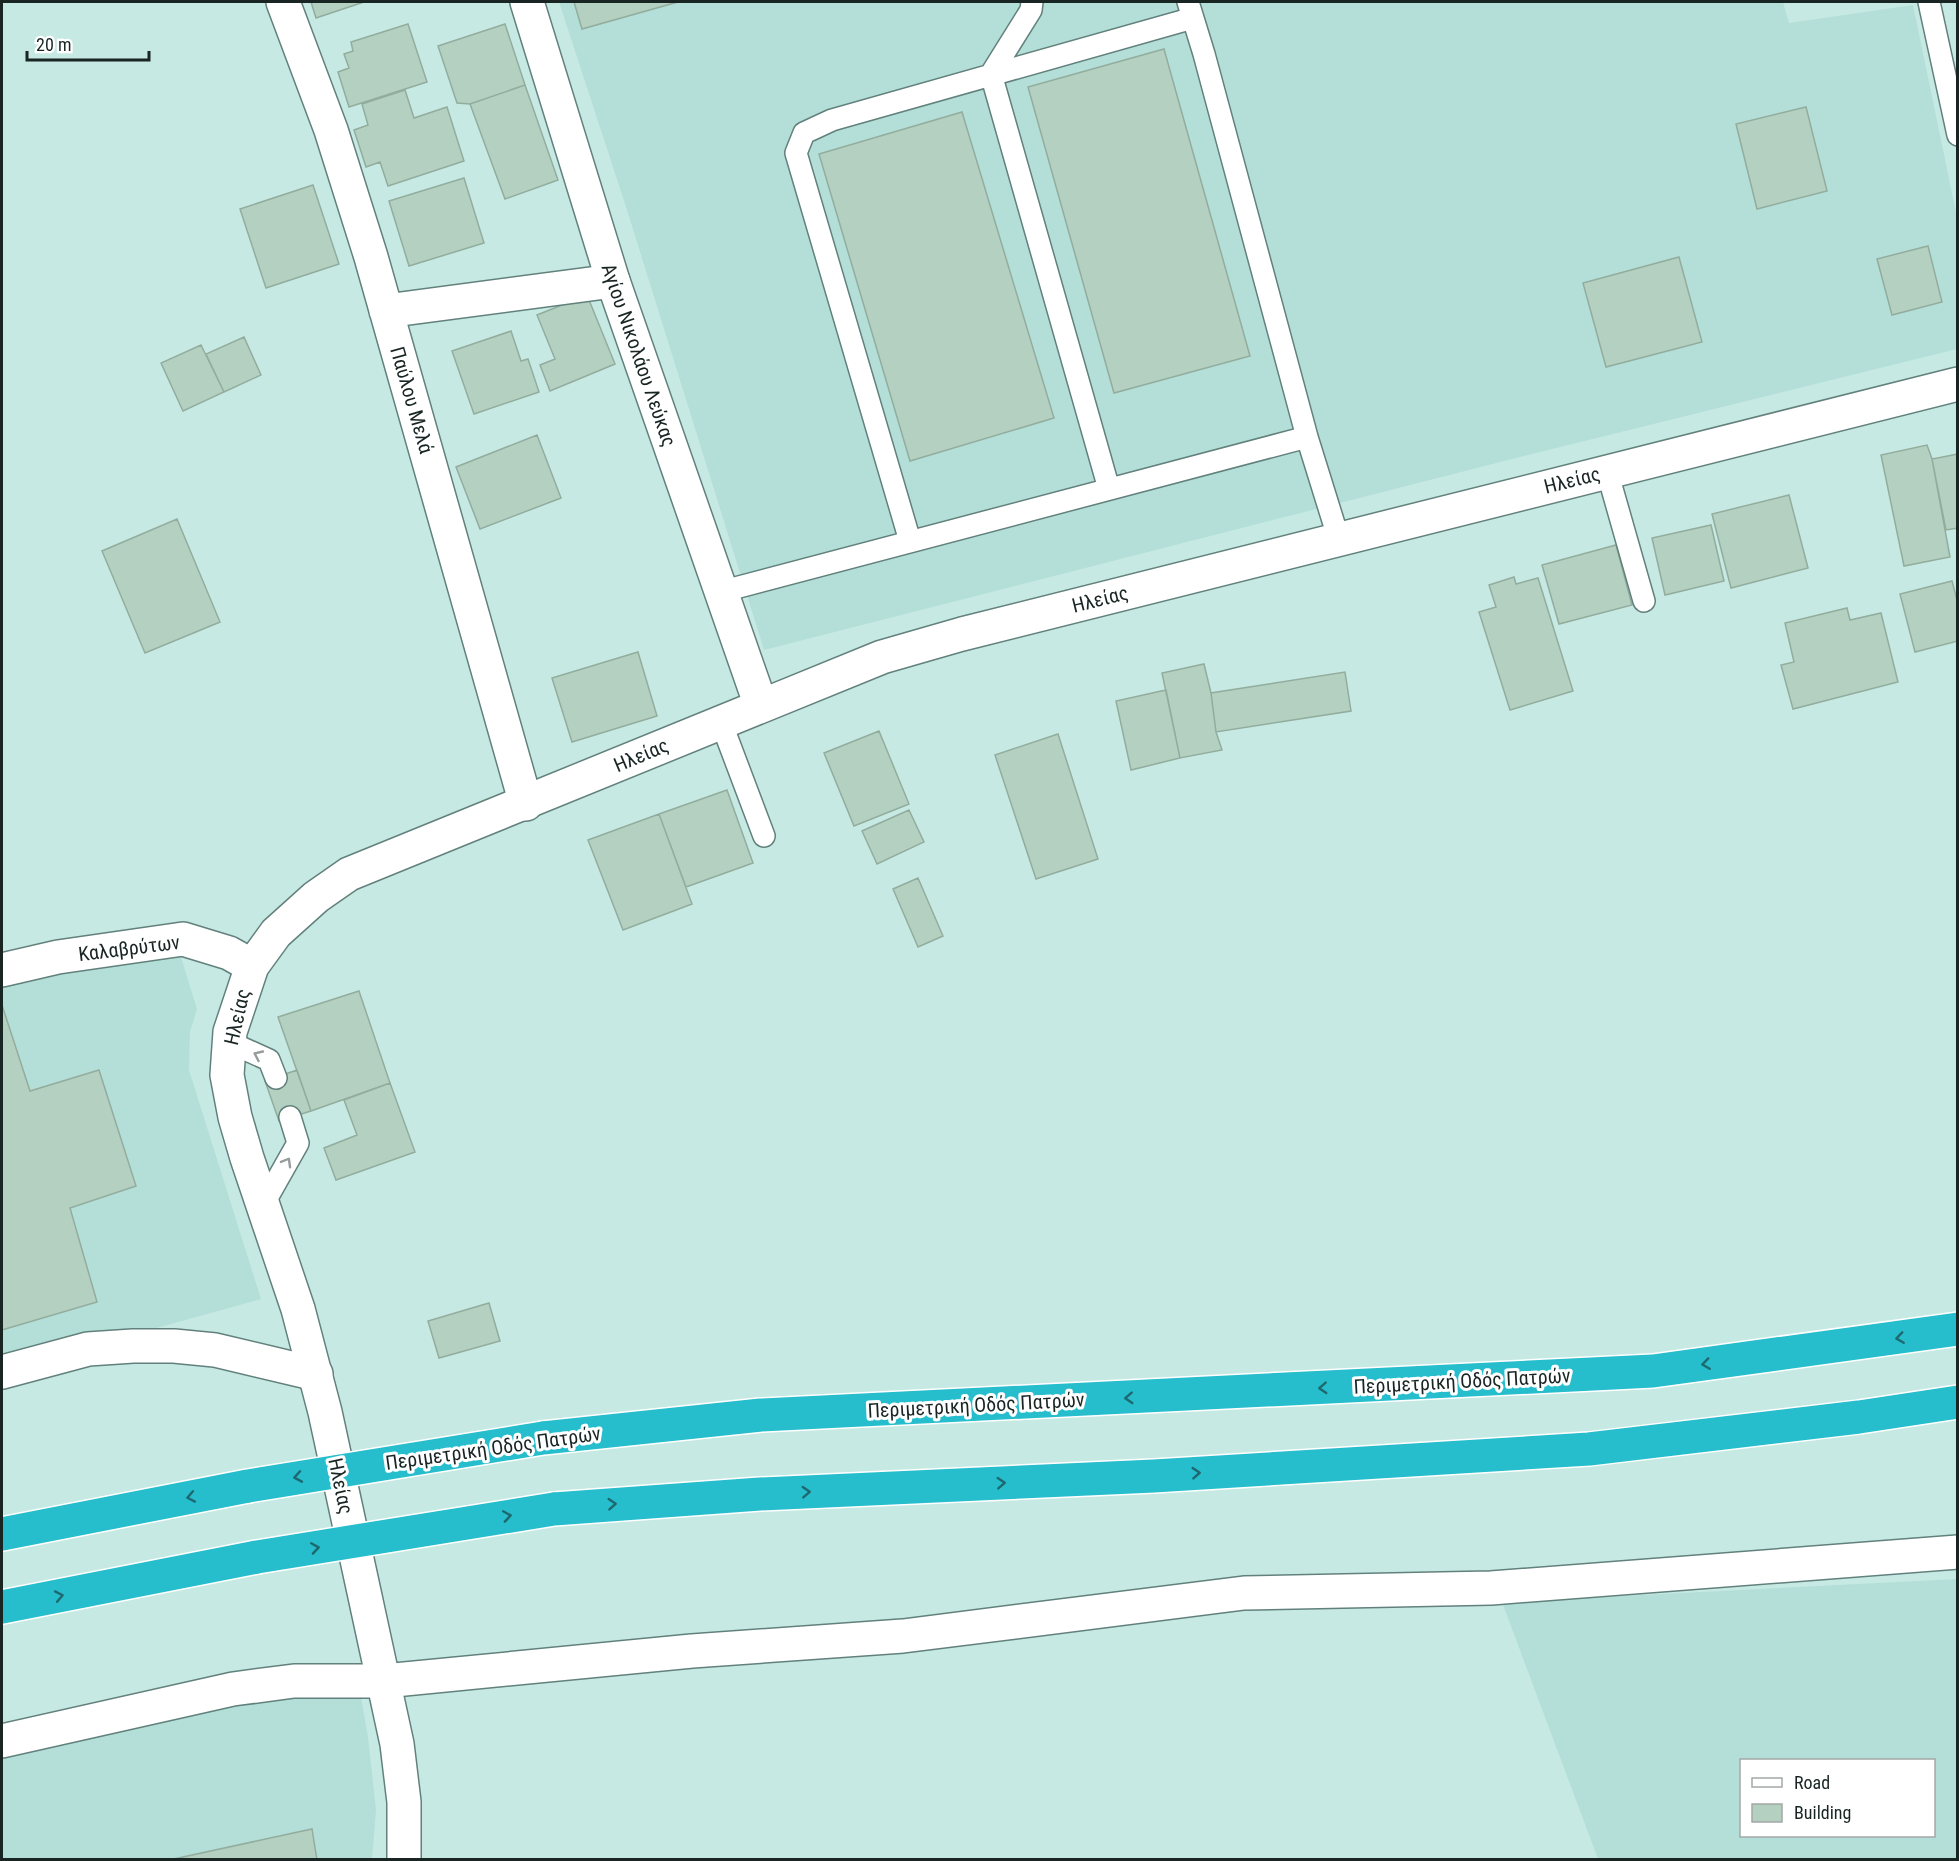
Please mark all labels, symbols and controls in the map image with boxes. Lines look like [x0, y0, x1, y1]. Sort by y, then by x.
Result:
scale bar [27, 24, 148, 62]
text: 20 m [36, 34, 71, 55]
street label: Αγίου Νικολάου Λεύκας [596, 260, 682, 450]
street label: Παύλου Μελά [385, 344, 439, 456]
street label: Ηλείας [1541, 461, 1603, 499]
street label: Ηλείας [1069, 580, 1131, 618]
street label: Ηλείας [610, 733, 672, 777]
street label: Καλαβρύτων [77, 930, 182, 966]
street label: Ηλείας [219, 987, 255, 1047]
one-way arrow [253, 1050, 264, 1062]
one-way arrow [280, 1158, 291, 1168]
one-way arrow [1895, 1332, 1904, 1344]
one-way arrow [1702, 1357, 1711, 1369]
street label: Περιμετρική Οδός Πατρών [1353, 1363, 1571, 1399]
one-way arrow [1319, 1381, 1328, 1394]
street label: Περιμετρική Οδός Πατρών [867, 1387, 1085, 1423]
one-way arrow [1124, 1391, 1133, 1404]
street label: Περιμετρική Οδός Πατρών [384, 1421, 603, 1475]
street label: Ηλείας [323, 1456, 359, 1516]
one-way arrow [1191, 1467, 1200, 1480]
one-way arrow [294, 1471, 303, 1483]
one-way arrow [997, 1476, 1006, 1489]
one-way arrow [802, 1485, 811, 1498]
one-way arrow [186, 1490, 196, 1503]
one-way arrow [607, 1498, 616, 1511]
one-way arrow [503, 1511, 512, 1523]
one-way arrow [310, 1542, 320, 1554]
one-way arrow [54, 1590, 64, 1603]
legend [1740, 1759, 1935, 1837]
text: Road [1794, 1772, 1830, 1793]
text: Building [1794, 1802, 1851, 1823]

